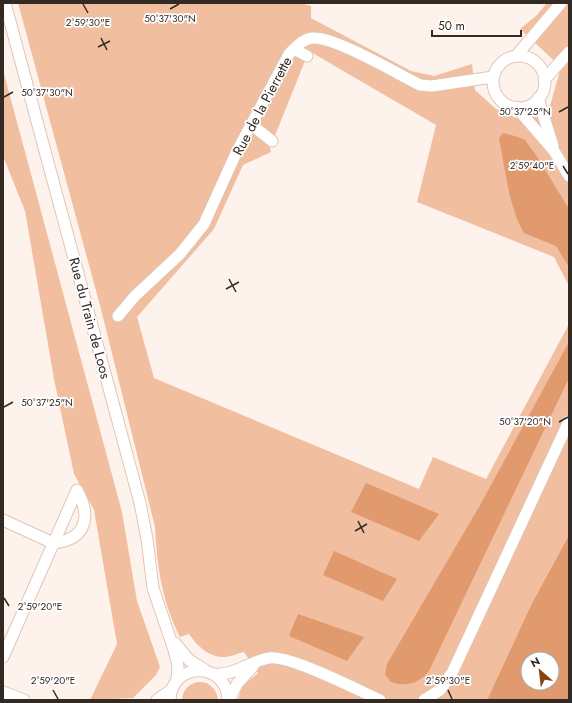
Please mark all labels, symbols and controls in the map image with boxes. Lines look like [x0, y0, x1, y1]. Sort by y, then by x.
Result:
text: 50°37'30"N [144, 11, 196, 26]
scale bar [432, 12, 521, 38]
text: 2°59'30"E [66, 15, 110, 30]
text: 50 m [438, 17, 465, 35]
street label: Rue de la Pierrette [228, 53, 296, 159]
text: 50°37'30"N [21, 85, 73, 100]
text: 50°37'25"N [499, 104, 551, 119]
text: 2°59'40"E [510, 158, 554, 173]
street label: Rue du Train de Loos [64, 255, 116, 381]
text: 50°37'25"N [21, 395, 73, 410]
text: 50°37'20"N [499, 414, 551, 429]
text: 2°59'20"E [18, 599, 62, 614]
north arrow [520, 651, 560, 691]
text: N [528, 653, 543, 671]
text: 2°59'20"E [31, 673, 75, 688]
text: 2°59'30"E [426, 673, 470, 688]

